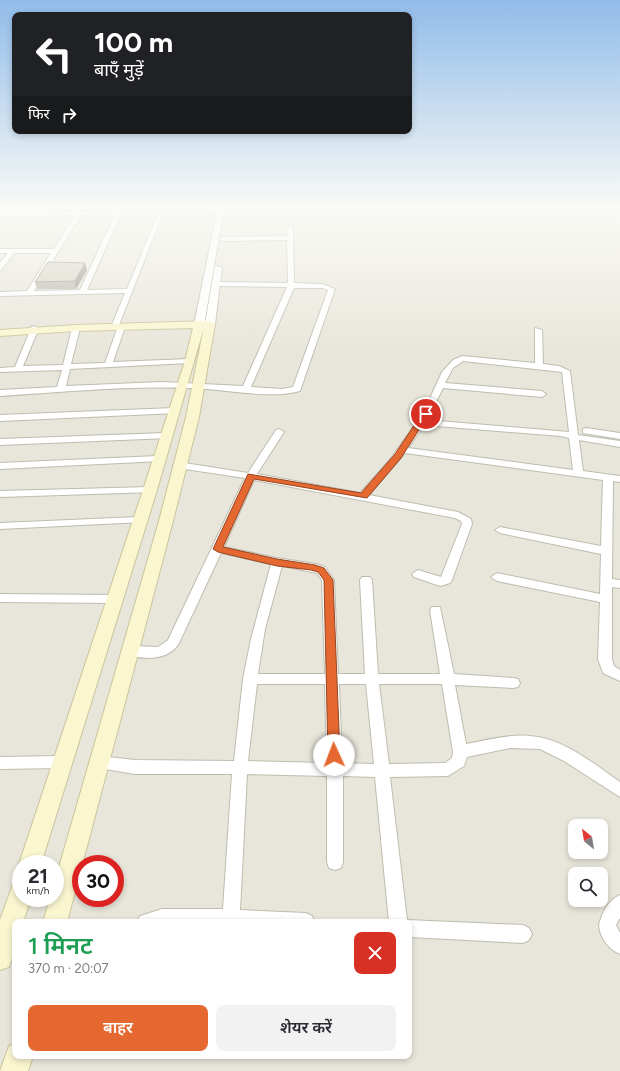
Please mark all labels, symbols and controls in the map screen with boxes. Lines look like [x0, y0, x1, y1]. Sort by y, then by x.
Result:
text: 100 m [94, 25, 173, 59]
icon: left [28, 28, 80, 80]
text: बाएँ मुड़ें [94, 59, 144, 81]
icon: right [58, 104, 80, 126]
text: फिर [28, 105, 50, 123]
pin [409, 397, 443, 431]
icon: arrive [415, 403, 437, 425]
position arrow [313, 734, 355, 776]
north arrow [568, 819, 608, 859]
map controls [568, 819, 608, 907]
speed limit sign: 30 [72, 855, 124, 907]
text: 21 [28, 864, 48, 888]
button: search [568, 867, 608, 907]
text: km/h [27, 884, 49, 897]
text: 1 मिनट [28, 931, 93, 960]
button: close [354, 932, 396, 974]
text: 370 m · 20:07 [28, 961, 109, 976]
button: बाहर [28, 1005, 208, 1051]
button: शेयर करें [216, 1005, 396, 1051]

